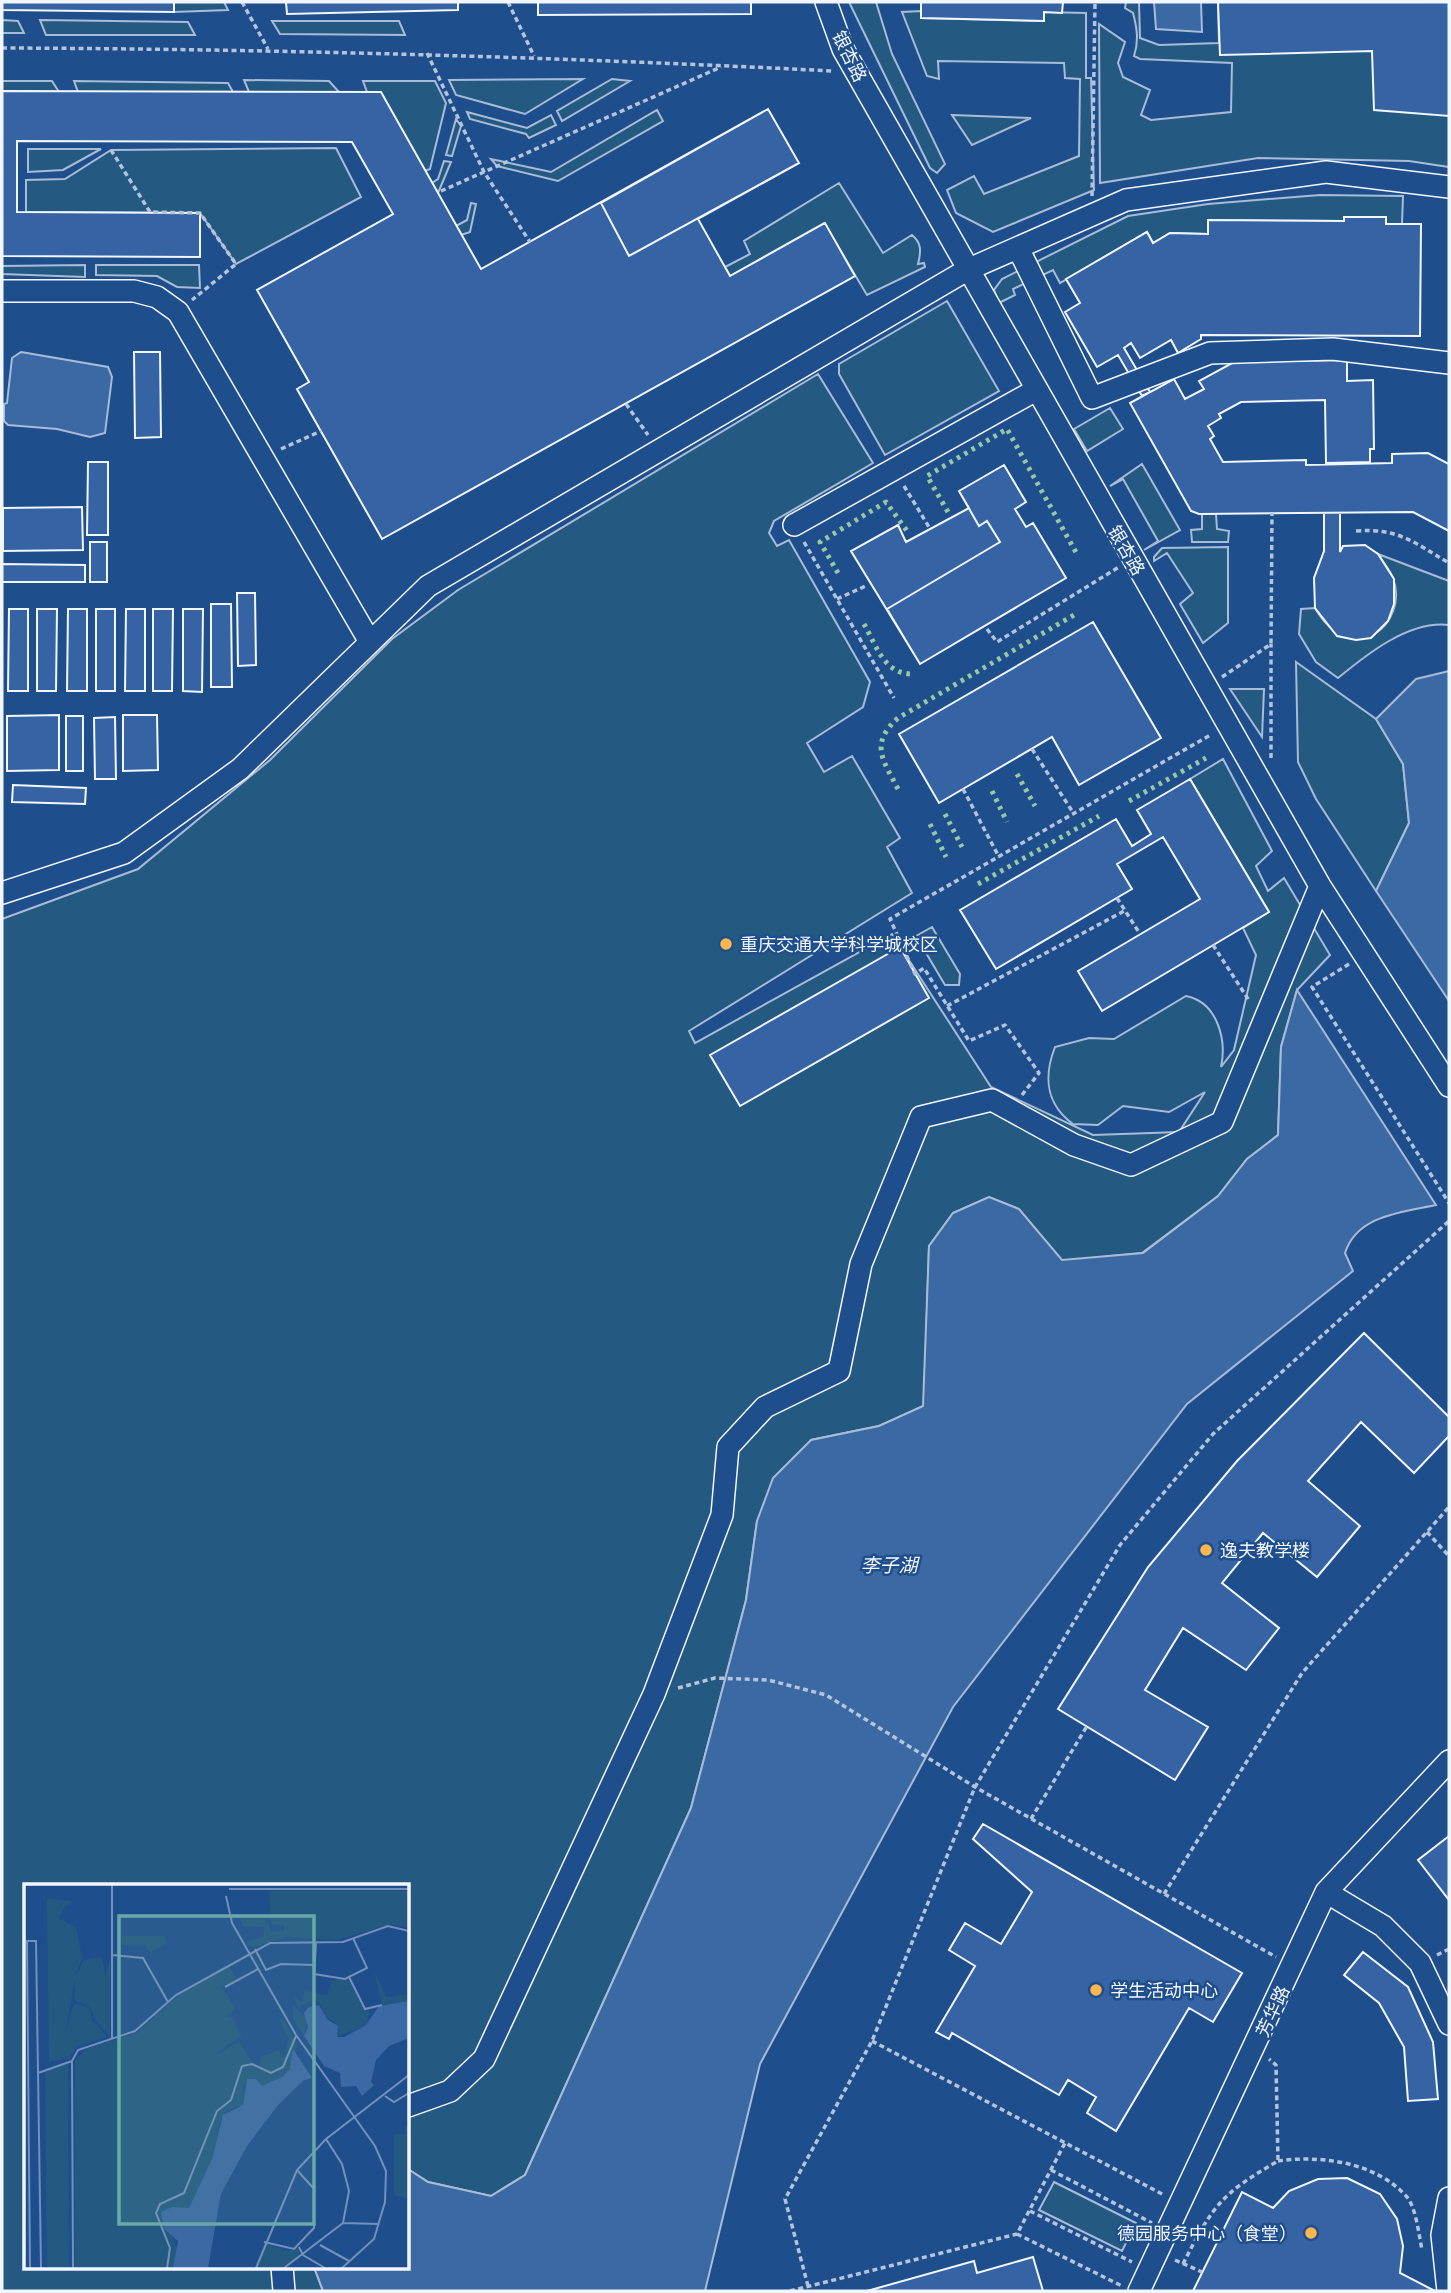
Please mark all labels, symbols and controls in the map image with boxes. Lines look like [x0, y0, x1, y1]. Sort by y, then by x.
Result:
street label: 银杏路 [827, 26, 873, 86]
street label: 银杏路 [1103, 521, 1151, 579]
place label: 重庆交通大学科学城校区 [740, 932, 938, 956]
marker: 重庆交通大学科学城校区 [718, 936, 734, 952]
place label: 逸夫教学楼 [1220, 1538, 1310, 1562]
marker: 逸夫教学楼 [1198, 1542, 1214, 1558]
water label: 李子湖 [860, 1552, 920, 1578]
inset map [24, 1884, 410, 2268]
place label: 学生活动中心 [1110, 1978, 1218, 2002]
street label: 芳华路 [1250, 1981, 1294, 2041]
marker: 学生活动中心 [1088, 1982, 1104, 1998]
place label: 德园服务中心（食堂） [1117, 2221, 1297, 2245]
marker: 德园服务中心（食堂） [1303, 2225, 1319, 2241]

